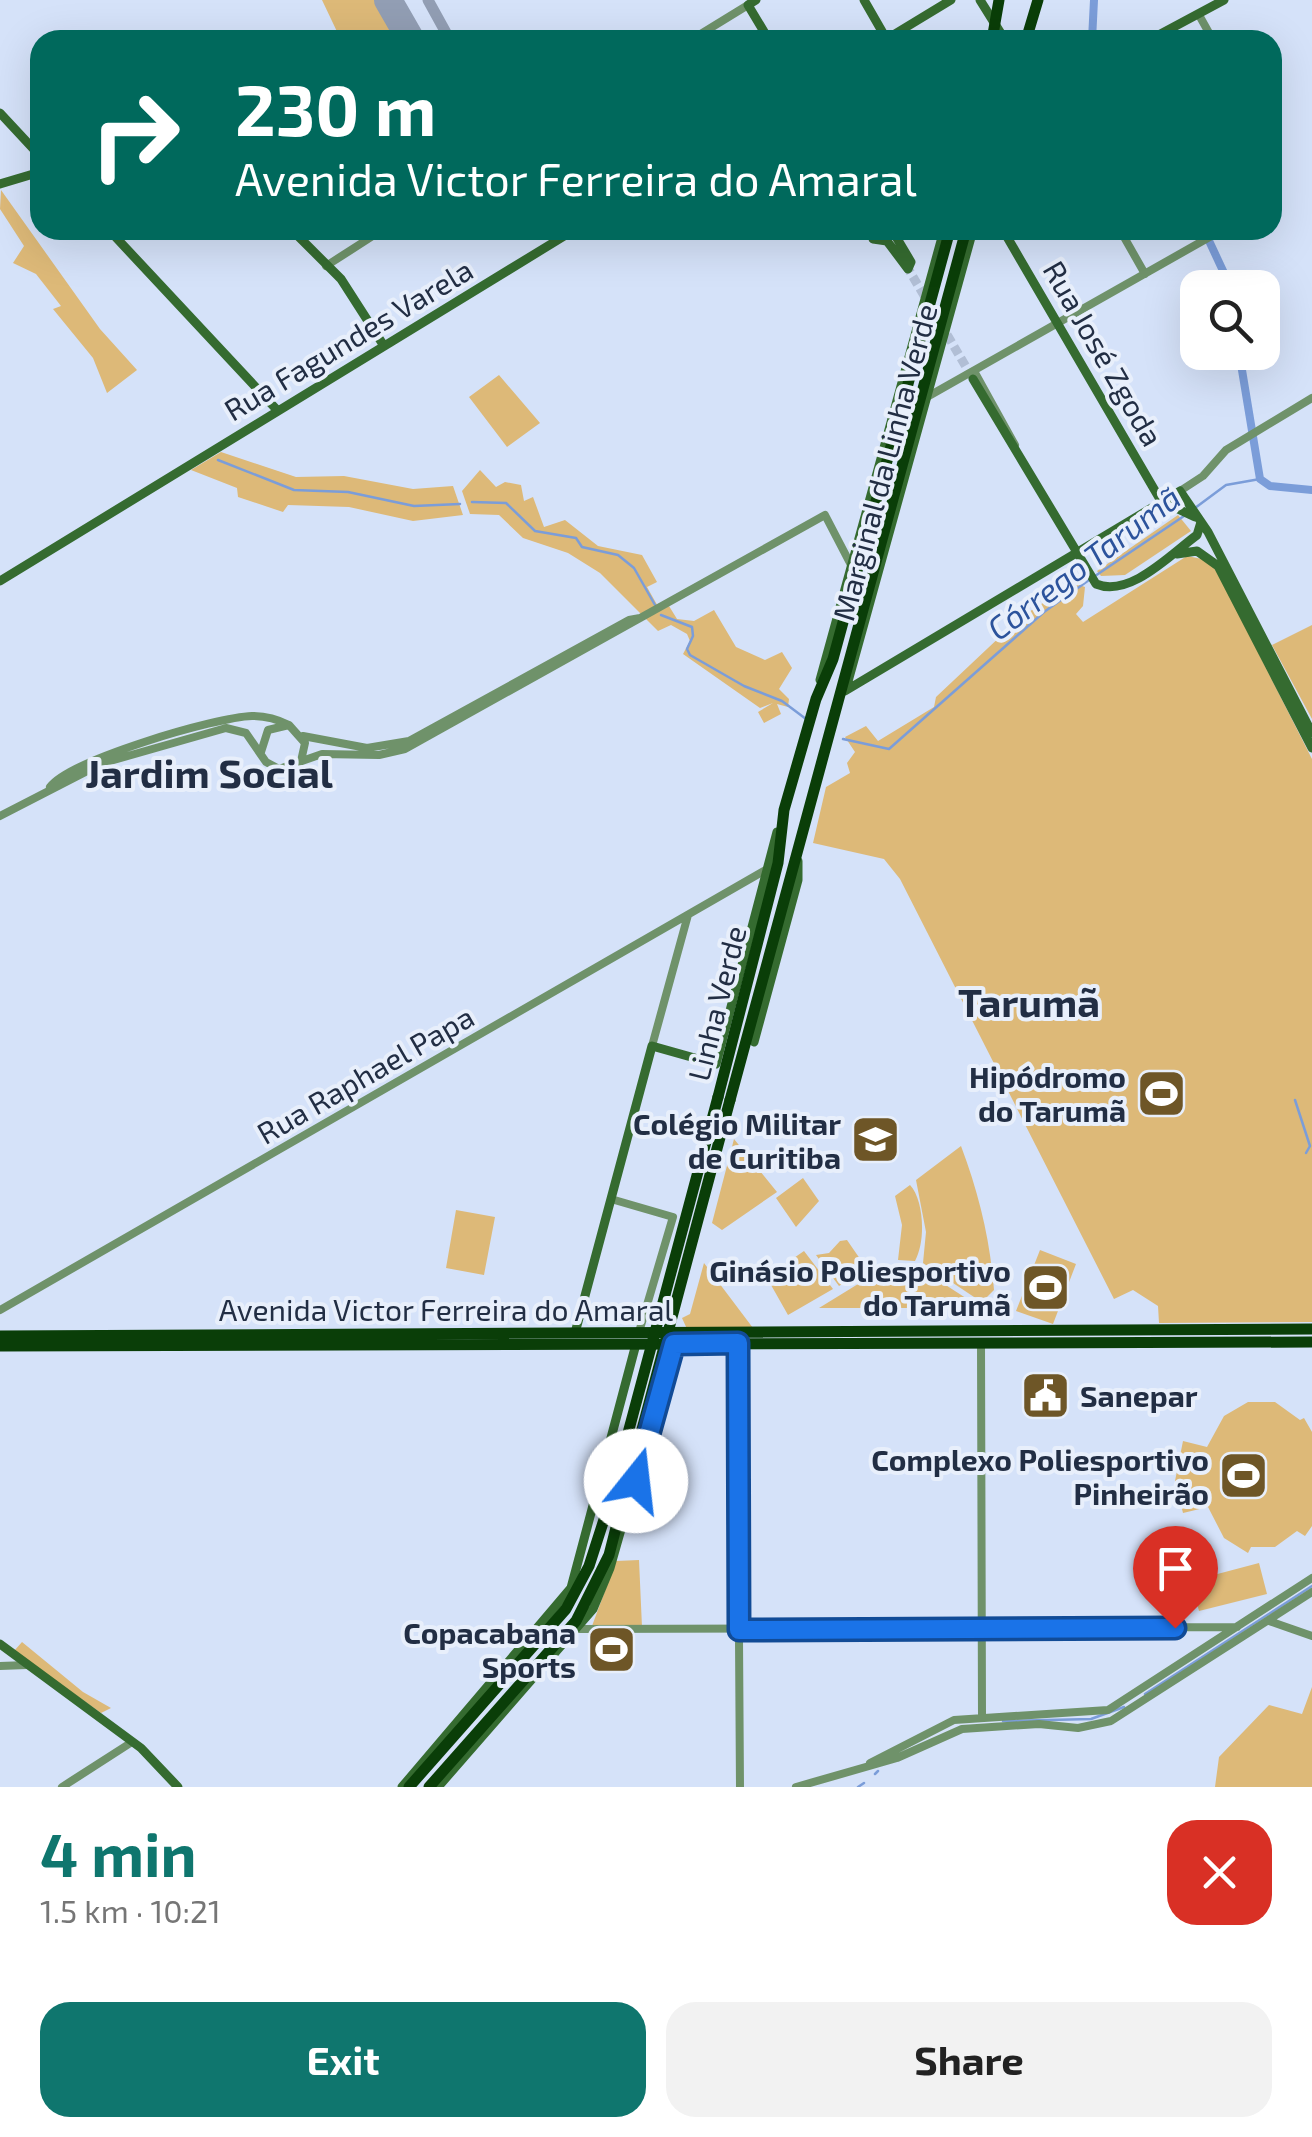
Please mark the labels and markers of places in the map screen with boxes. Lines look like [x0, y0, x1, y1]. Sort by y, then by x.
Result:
place label: Hipódromo do Tarumã [969, 1058, 1126, 1128]
sports icon: Hipódromo do Tarumã [1135, 1067, 1187, 1119]
place label: Colégio Militar de Curitiba [633, 1105, 841, 1175]
school or university icon: Colégio Militar de Curitiba [850, 1114, 902, 1166]
place label: Ginásio Poliesportivo do Tarumã [709, 1252, 1011, 1322]
sports icon: Ginásio Poliesportivo do Tarumã [1020, 1261, 1072, 1313]
public building icon: Sanepar [1019, 1369, 1071, 1421]
place label: Sanepar [1080, 1377, 1198, 1413]
place label: Complexo Poliesportivo Pinheirão [871, 1441, 1209, 1511]
sports icon: Complexo Poliesportivo Pinheirão [1218, 1450, 1270, 1502]
pin [1133, 1526, 1218, 1629]
place label: Copacabana Sports [403, 1614, 576, 1684]
sports icon: Copacabana Sports [585, 1623, 637, 1675]

